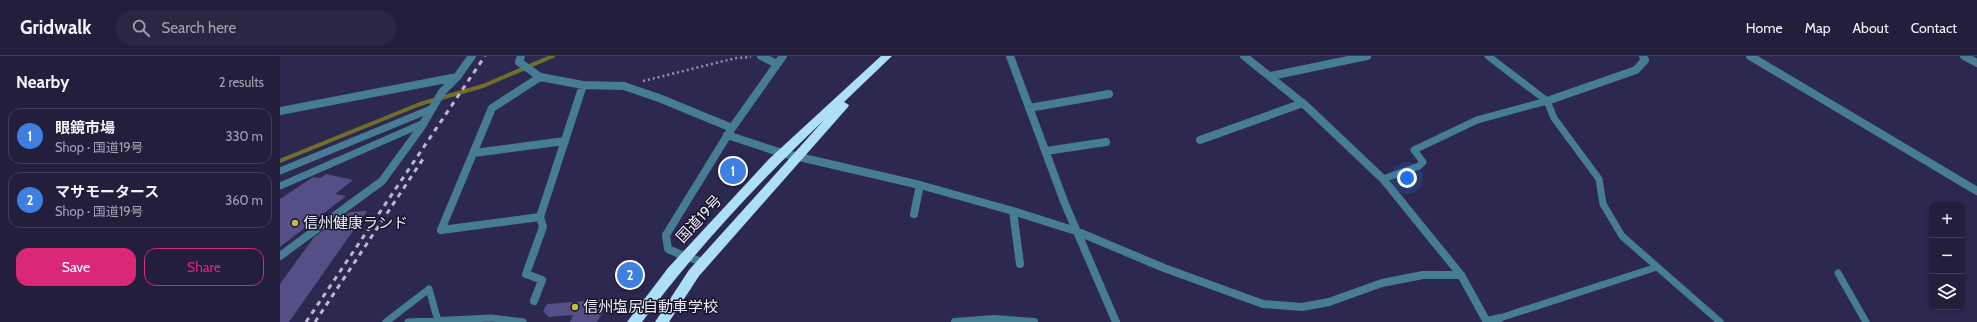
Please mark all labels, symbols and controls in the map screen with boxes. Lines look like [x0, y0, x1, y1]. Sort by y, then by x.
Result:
search box [116, 10, 396, 46]
text: Gridwalk [20, 16, 92, 39]
icon: search [130, 17, 152, 39]
text: Search here [162, 19, 236, 37]
text: Home [1746, 19, 1783, 37]
text: Map [1805, 19, 1830, 37]
text: About [1852, 19, 1889, 37]
text: Contact [1911, 19, 1957, 37]
text: Nearby [16, 72, 69, 92]
text: 2 results [219, 74, 264, 90]
text: 眼鏡市場 [55, 119, 115, 137]
text: 1 [28, 128, 32, 144]
text: 330 m [226, 128, 263, 144]
text: Shop · 国道19号 [55, 139, 144, 155]
pin: 1 [720, 156, 746, 186]
your location [1397, 168, 1417, 188]
text: マサモータース [55, 183, 159, 201]
street label: 国道19号 [672, 191, 726, 247]
text: 2 [27, 192, 33, 208]
text: 360 m [225, 192, 263, 208]
map controls [1929, 202, 1965, 310]
button: + [1929, 202, 1965, 238]
text: Shop · 国道19号 [55, 203, 144, 219]
place label: 信州健康ランド [303, 214, 408, 232]
marker: 信州健康ランド [290, 218, 300, 228]
button: − [1929, 238, 1965, 274]
button: Save [16, 248, 136, 286]
button: Share [144, 248, 264, 286]
pin: 2 [617, 260, 643, 290]
button: layers [1929, 274, 1965, 310]
place label: 信州塩尻自動車学校 [583, 298, 718, 316]
marker: 信州塩尻自動車学校 [570, 302, 580, 312]

